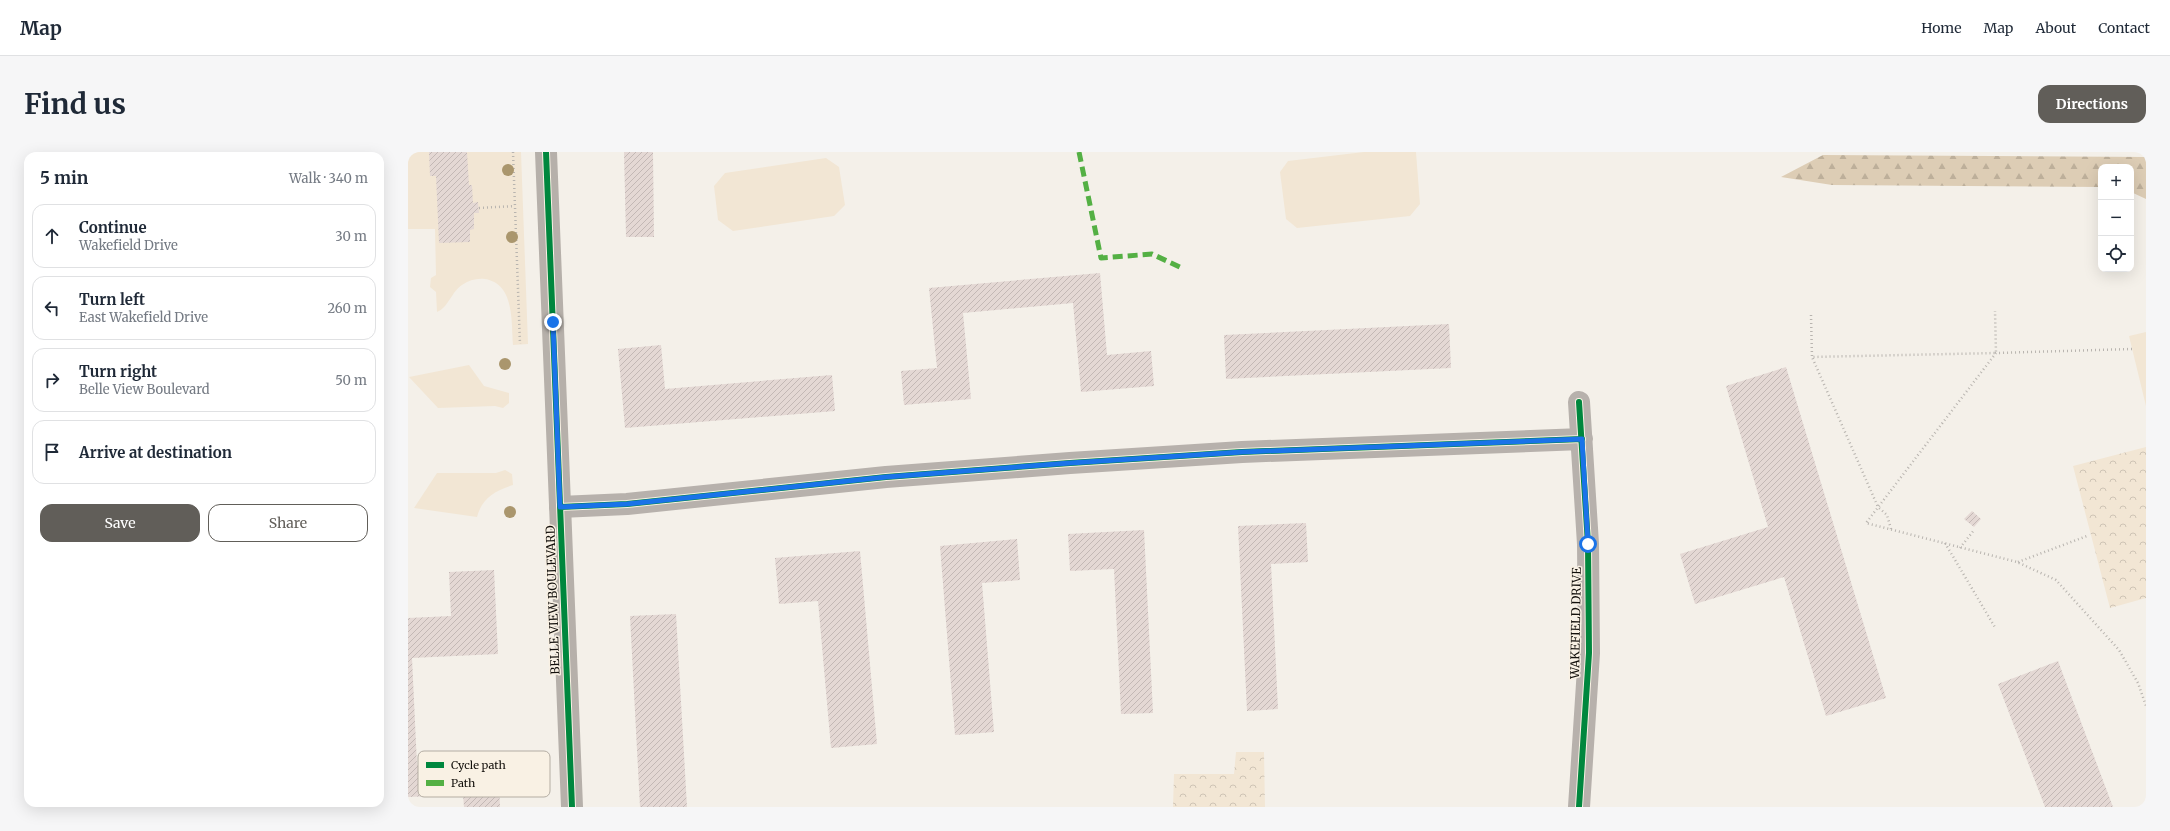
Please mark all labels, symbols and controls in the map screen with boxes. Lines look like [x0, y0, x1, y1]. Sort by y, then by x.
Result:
text: Map [20, 16, 62, 40]
text: Home [1921, 19, 1962, 37]
text: Map [1984, 19, 2013, 37]
text: About [2035, 19, 2076, 37]
text: Contact [2098, 19, 2150, 37]
button: Directions [2038, 85, 2146, 123]
text: Find us [24, 86, 126, 122]
map controls [2098, 164, 2134, 272]
button: + [2098, 164, 2134, 200]
text: 5 min [40, 167, 88, 189]
text: Walk · 340 m [289, 170, 368, 187]
button: − [2098, 200, 2134, 236]
text: Continue [79, 218, 147, 237]
icon: ahead [41, 225, 63, 247]
text: 30 m [335, 228, 367, 245]
button: locate [2098, 236, 2134, 272]
text: Wakefield Drive [79, 237, 178, 254]
text: Turn left [79, 290, 145, 309]
icon: left [41, 297, 63, 319]
text: 260 m [327, 300, 367, 317]
text: East Wakefield Drive [79, 309, 208, 326]
route end [544, 313, 562, 331]
text: Turn right [79, 362, 157, 381]
icon: right [41, 369, 63, 391]
text: 50 m [335, 372, 367, 389]
text: Belle View Boulevard [79, 381, 210, 398]
icon: arrive [41, 441, 63, 463]
text: Arrive at destination [79, 443, 232, 462]
button: Save [40, 504, 200, 542]
button: Share [208, 504, 368, 542]
street label: BELLE VIEW BOULEVARD [542, 525, 563, 675]
route start [1579, 535, 1597, 553]
street label: WAKEFIELD DRIVE [1567, 567, 1584, 680]
legend [418, 751, 550, 797]
text: Cycle path [451, 758, 506, 772]
text: Path [451, 776, 476, 790]

